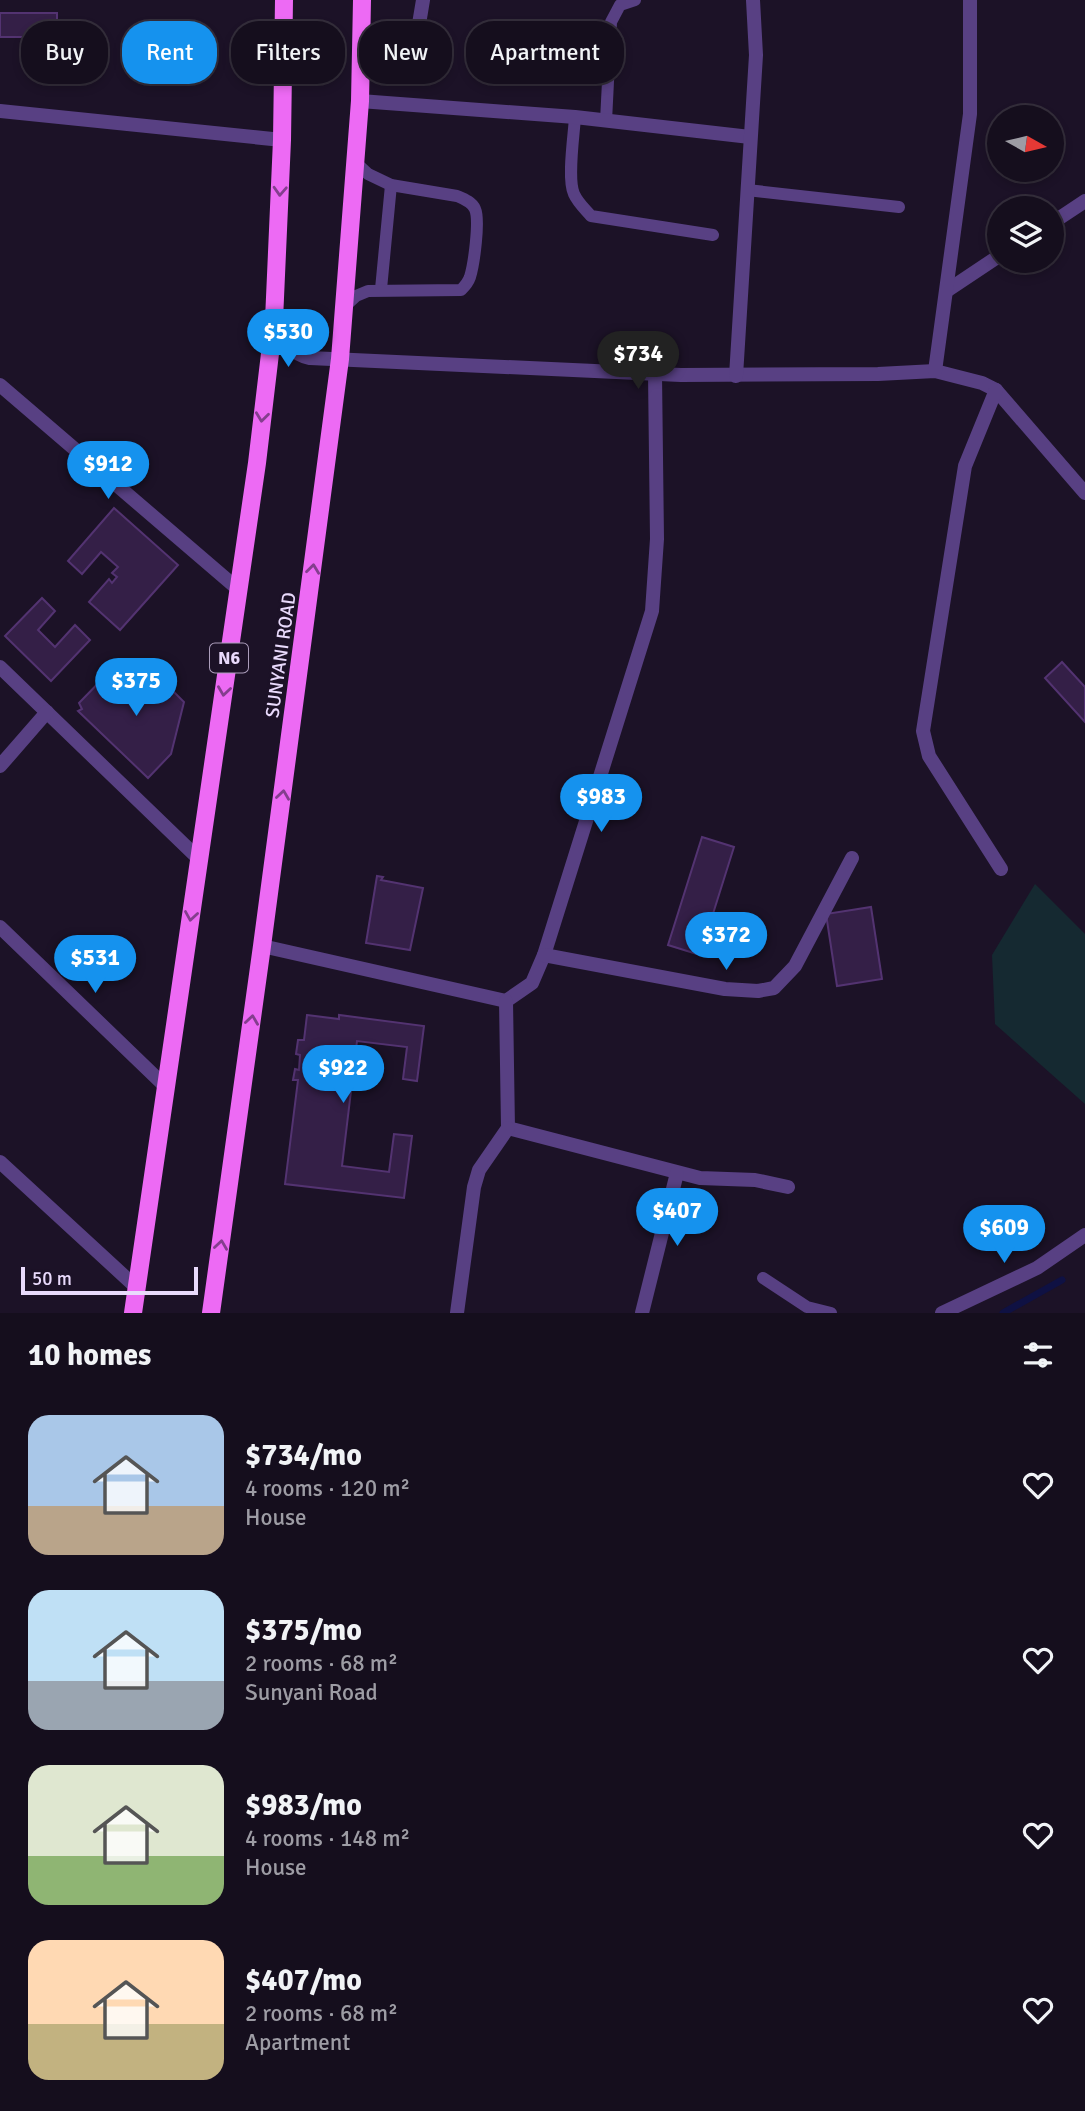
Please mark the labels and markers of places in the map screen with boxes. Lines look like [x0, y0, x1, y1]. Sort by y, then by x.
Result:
pin: $530 [247, 310, 329, 369]
pin: $734 [597, 332, 679, 391]
pin: $912 [67, 442, 149, 501]
pin: $375 [95, 658, 177, 718]
pin: $983 [560, 774, 642, 834]
pin: $372 [685, 912, 767, 972]
pin: $531 [54, 936, 136, 995]
pin: $922 [302, 1046, 384, 1105]
pin: $407 [636, 1188, 718, 1248]
pin: $609 [963, 1206, 1045, 1265]

